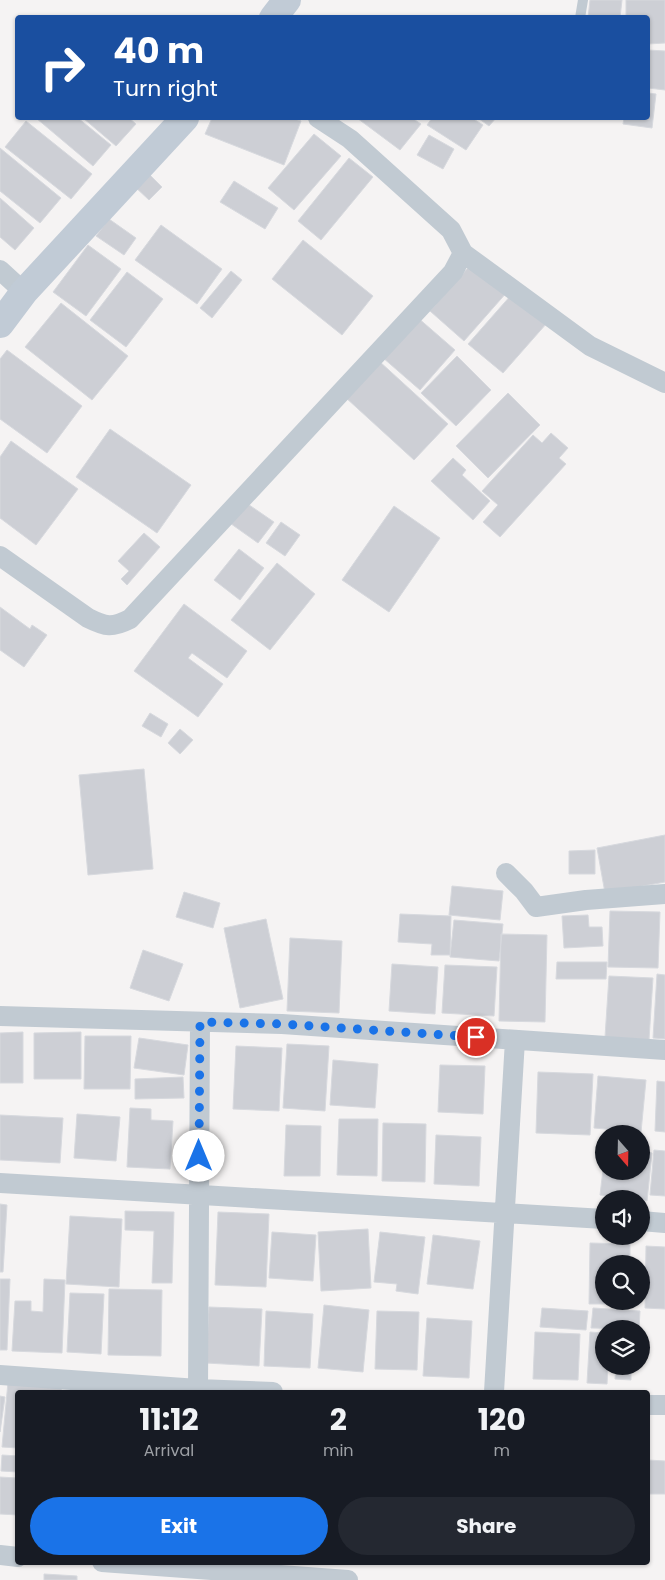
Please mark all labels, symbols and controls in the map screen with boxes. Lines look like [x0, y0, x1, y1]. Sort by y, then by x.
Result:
text: 40 m [113, 26, 204, 75]
icon: right [30, 35, 95, 100]
text: Turn right [113, 73, 218, 104]
pin [455, 1016, 497, 1058]
icon: arrive [462, 1023, 490, 1051]
north arrow [595, 1125, 650, 1180]
map controls [595, 1125, 650, 1375]
position arrow [172, 1129, 224, 1181]
button: sound [595, 1190, 650, 1245]
button: search [595, 1255, 650, 1310]
button: layers [595, 1320, 650, 1375]
text: 11:12 [139, 1398, 199, 1441]
text: 2 [330, 1398, 347, 1441]
text: 120 [478, 1398, 526, 1441]
text: Arrival [144, 1439, 194, 1462]
text: min [323, 1439, 354, 1462]
text: m [494, 1439, 510, 1462]
button: Exit [30, 1497, 328, 1555]
button: Share [338, 1497, 635, 1555]

